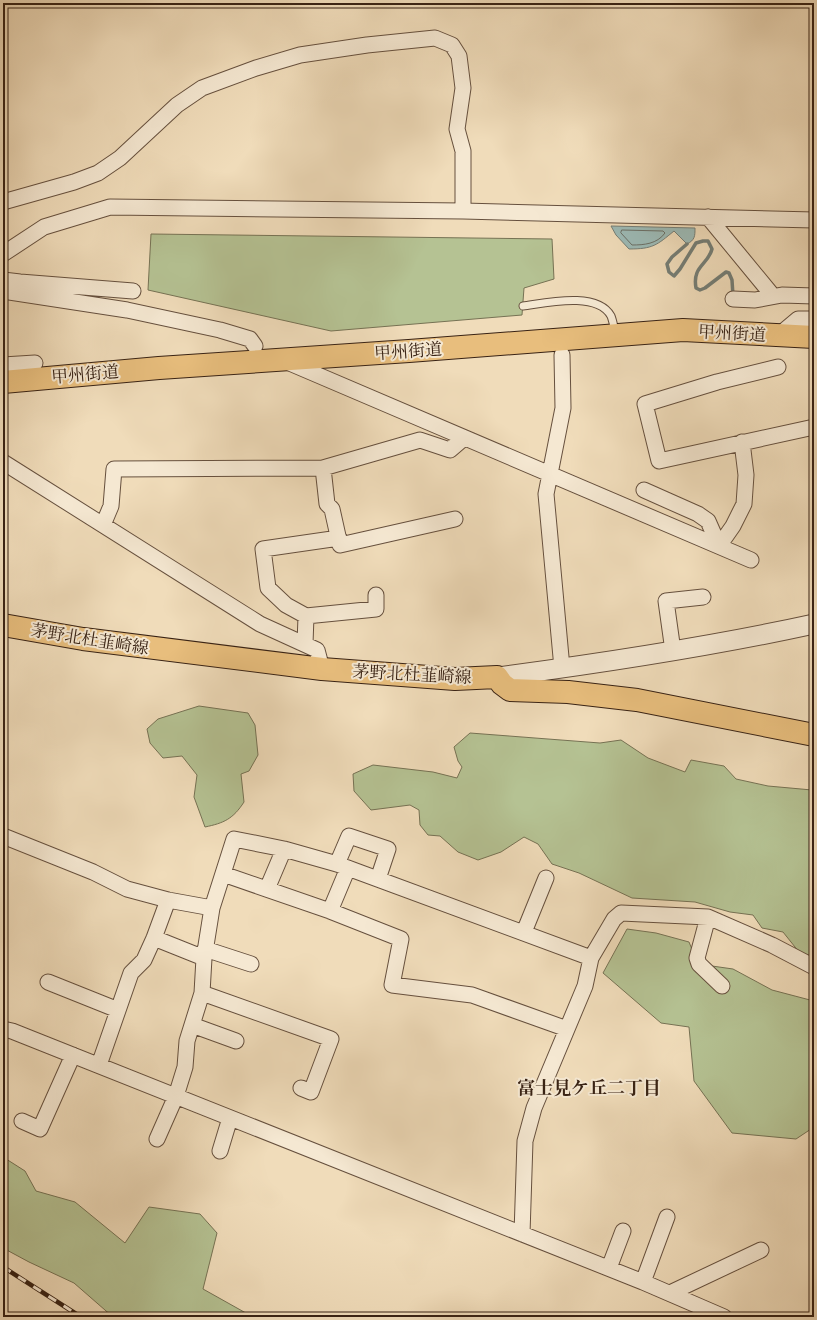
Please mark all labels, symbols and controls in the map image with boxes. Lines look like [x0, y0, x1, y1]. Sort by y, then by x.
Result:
street label: 甲州街道 [697, 321, 766, 347]
street label: 甲州街道 [373, 339, 443, 365]
street label: 甲州街道 [50, 361, 120, 389]
street label: 茅野北杜韮崎線 [29, 620, 150, 660]
street label: 茅野北杜韮崎線 [352, 661, 472, 689]
district label: 富士見ケ丘二丁目 [517, 1078, 661, 1100]

